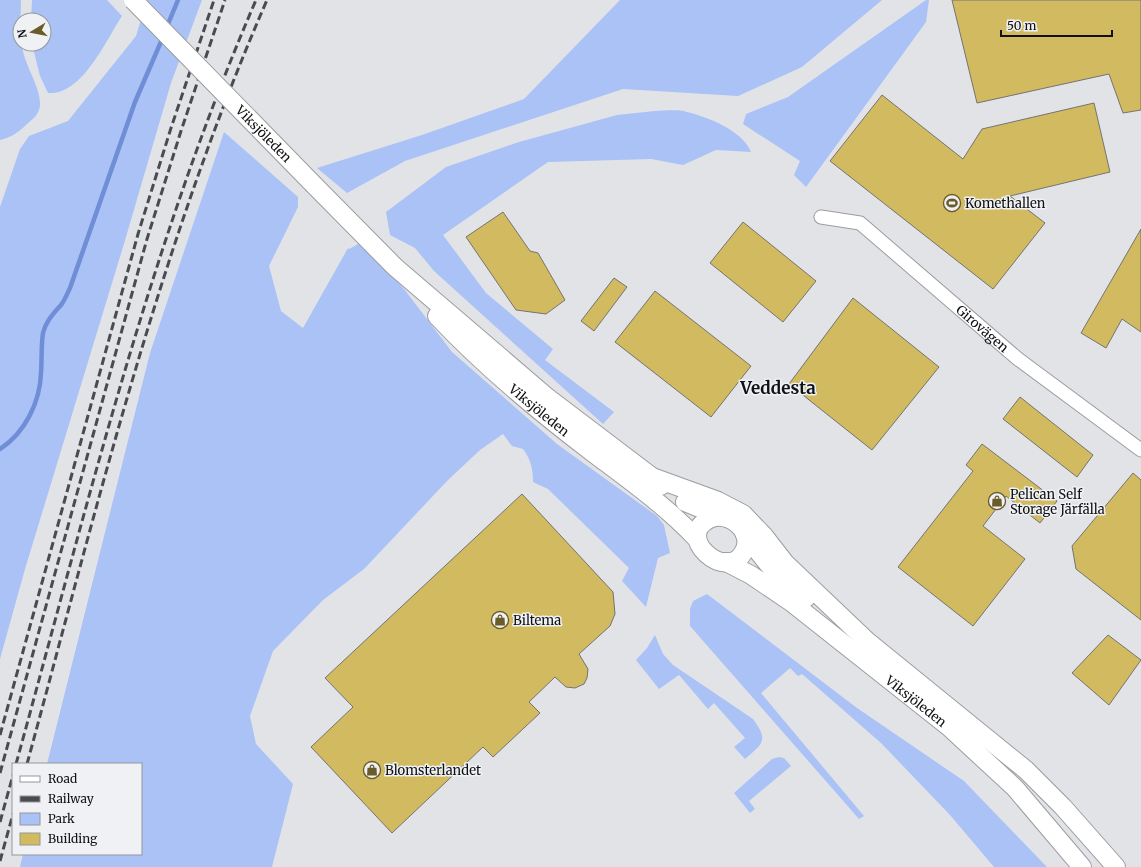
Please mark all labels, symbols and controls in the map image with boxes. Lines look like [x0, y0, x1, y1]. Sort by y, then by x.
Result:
north arrow [12, 12, 52, 52]
scale bar [1001, 12, 1112, 38]
text: 50 m [1007, 18, 1036, 33]
text: N [14, 28, 30, 39]
street label: Viksjöleden [231, 101, 296, 166]
sports icon: Komethallen [942, 193, 962, 213]
place label: Komethallen [965, 195, 1046, 212]
street label: Girovägen [953, 301, 1013, 356]
district label: Veddesta [739, 377, 816, 399]
street label: Viksjöleden [505, 380, 573, 440]
place label: Pelican Self Storage Järfälla [1010, 486, 1105, 518]
shop icon: Pelican Self Storage Järfälla [987, 491, 1007, 511]
shop icon: Biltema [490, 610, 510, 630]
place label: Biltema [513, 612, 561, 629]
street label: Viksjöleden [881, 671, 950, 731]
shop icon: Blomsterlandet [362, 760, 382, 780]
place label: Blomsterlandet [385, 762, 481, 779]
legend [12, 763, 142, 855]
text: Road [48, 771, 77, 786]
text: Railway [48, 791, 94, 806]
text: Park [48, 811, 75, 826]
text: Building [48, 831, 98, 846]

